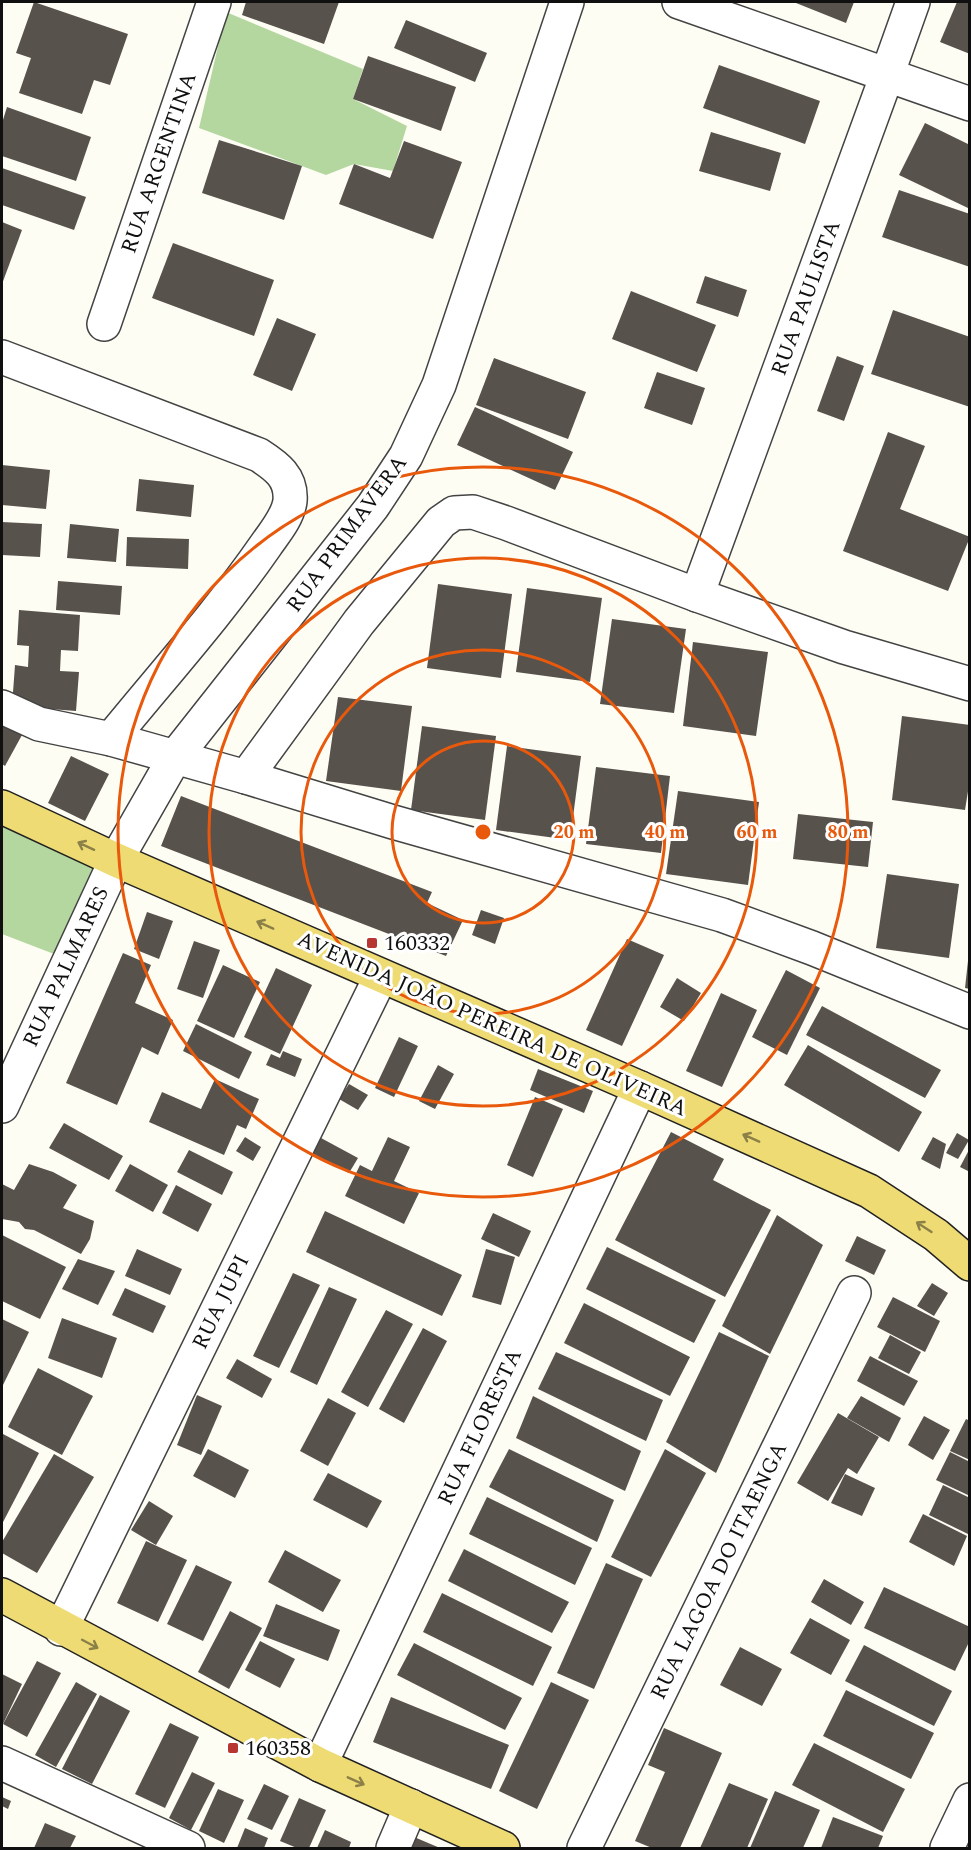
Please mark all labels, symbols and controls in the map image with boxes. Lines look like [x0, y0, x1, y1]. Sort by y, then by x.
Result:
street label: RUA ARGENTINA [113, 68, 205, 258]
street label: RUA PAULISTA [763, 216, 849, 380]
street label: RUA PRIMAVERA [278, 448, 416, 620]
text: 20 m [554, 819, 594, 846]
text: 40 m [645, 819, 685, 846]
text: 60 m [737, 819, 777, 846]
text: 80 m [828, 819, 868, 846]
centre of rings [473, 822, 493, 842]
one-way arrow [78, 840, 96, 852]
street label: RUA PALMARES [14, 881, 118, 1053]
one-way arrow [256, 919, 274, 930]
street label: AVENIDA JOÃO PEREIRA DE OLIVEIRA [292, 923, 692, 1125]
place label: 160332 [384, 927, 450, 960]
marker: 160332 [365, 936, 379, 950]
one-way arrow [742, 1132, 761, 1143]
one-way arrow [915, 1221, 932, 1234]
street label: RUA JUPI [184, 1249, 258, 1355]
street label: RUA FLORESTA [429, 1343, 531, 1511]
street label: RUA LAGOA DO ITAENGA [642, 1437, 796, 1705]
one-way arrow [80, 1638, 98, 1650]
place label: 160358 [245, 1732, 311, 1765]
marker: 160358 [226, 1741, 240, 1755]
one-way arrow [347, 1776, 365, 1788]

